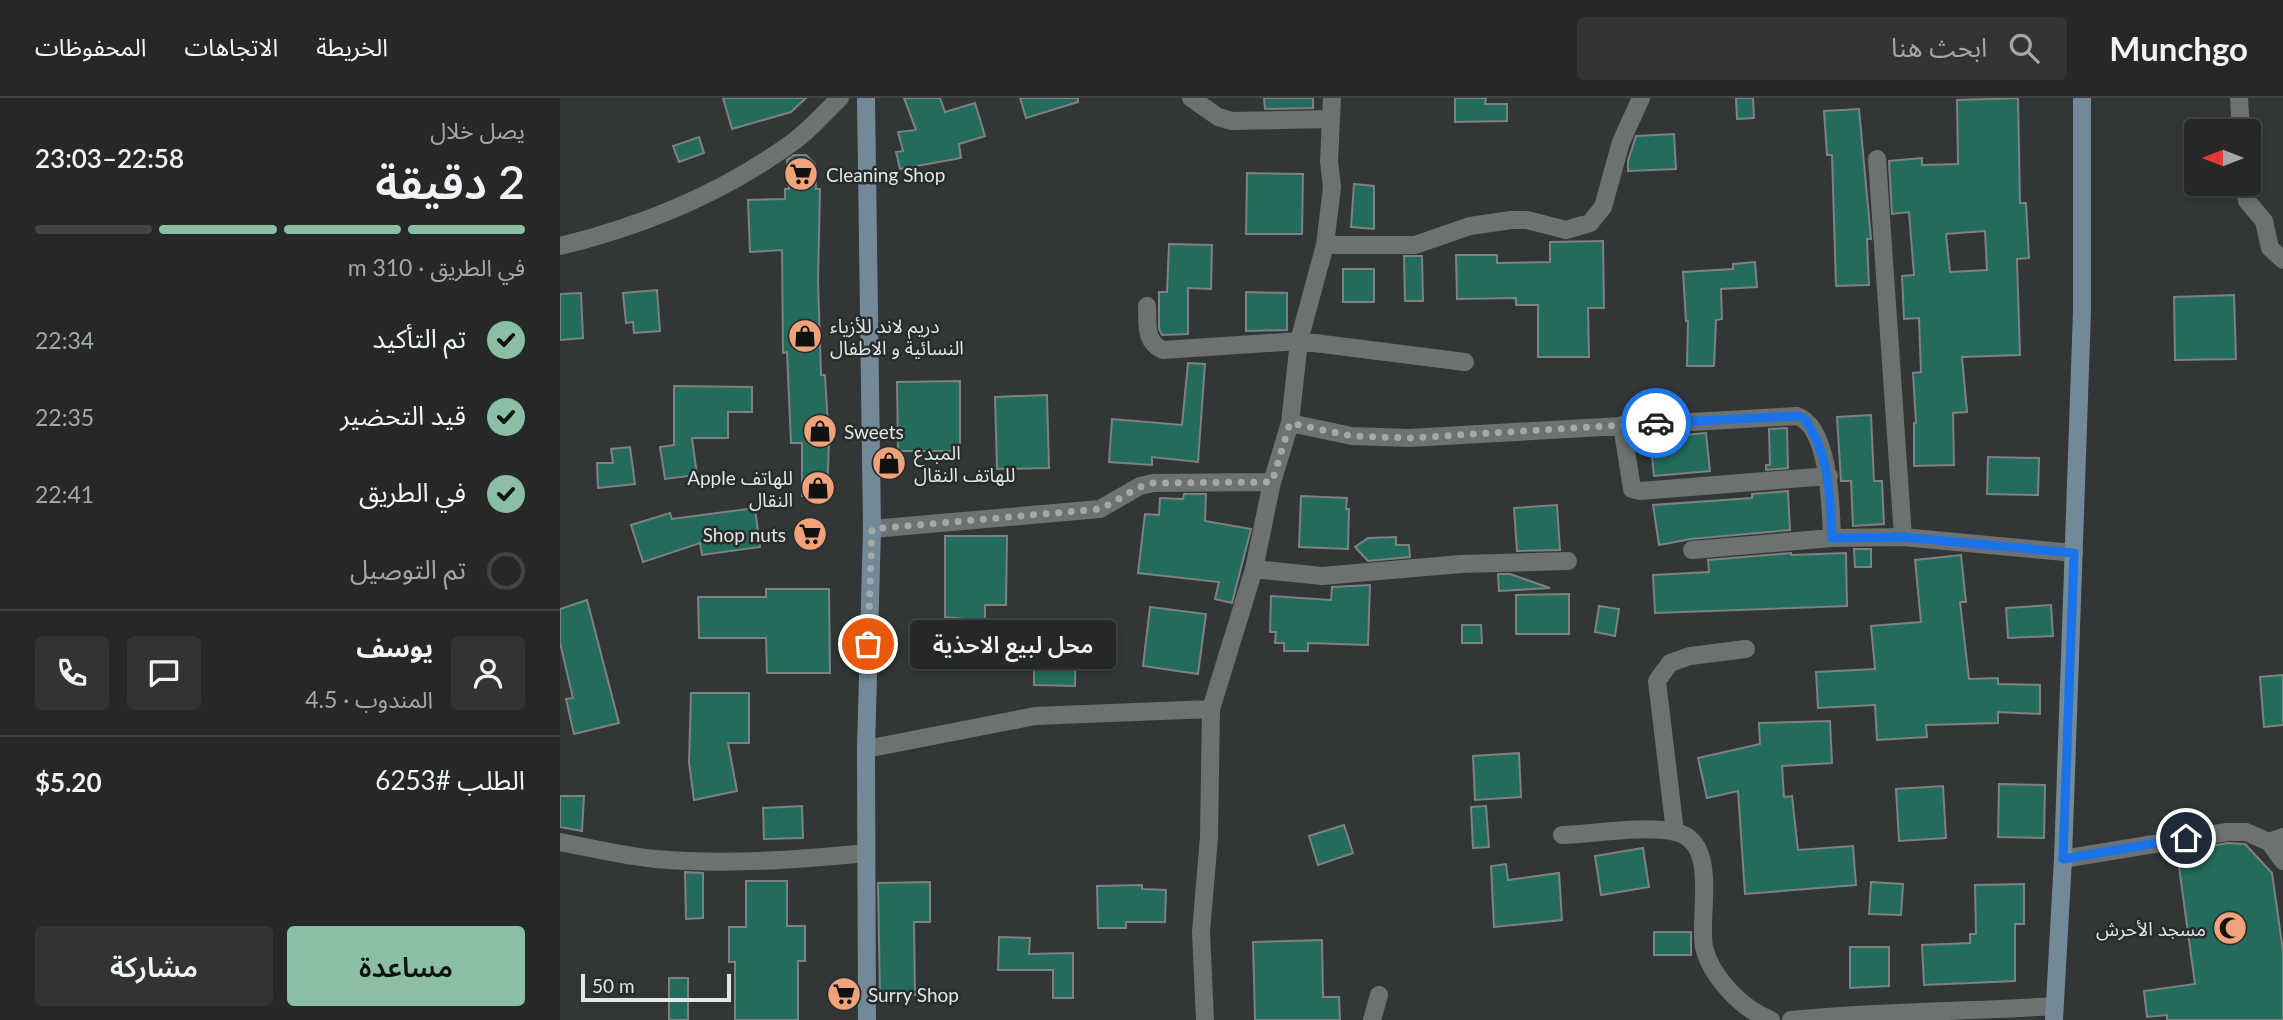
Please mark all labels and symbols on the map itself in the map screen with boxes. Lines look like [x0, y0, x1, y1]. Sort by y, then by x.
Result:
north arrow [2184, 119, 2261, 196]
supermarket icon: Cleaning Shop [782, 155, 820, 193]
place label: Cleaning Shop [826, 163, 945, 186]
place label: دريم لاند للأزياء النسائية و الاطفال [830, 314, 964, 360]
shop icon: دريم لاند للأزياء النسائية و الاطفال [786, 317, 824, 355]
courier [1621, 388, 1691, 458]
shop icon: Sweets [801, 412, 839, 450]
place label: Sweets [844, 420, 904, 443]
place label: المبدع للهاتف النقال [914, 441, 1015, 486]
shop icon: المبدع للهاتف النقال [870, 444, 908, 482]
place label: Apple للهاتف النقال [687, 466, 793, 511]
shop icon: Apple للهاتف النقال [799, 469, 837, 507]
supermarket icon: Shop nuts [791, 515, 829, 553]
place label: Shop nuts [703, 523, 786, 546]
pin [838, 614, 898, 674]
callout: محل لبيع الاحذية [910, 620, 1116, 668]
pin [2156, 808, 2216, 868]
mosque icon: مسجد الأحرش [2211, 909, 2249, 947]
place label: مسجد الأحرش [2096, 917, 2206, 941]
scale bar [581, 971, 732, 1003]
supermarket icon: Surry Shop [825, 975, 863, 1013]
place label: Surry Shop [868, 983, 959, 1006]

